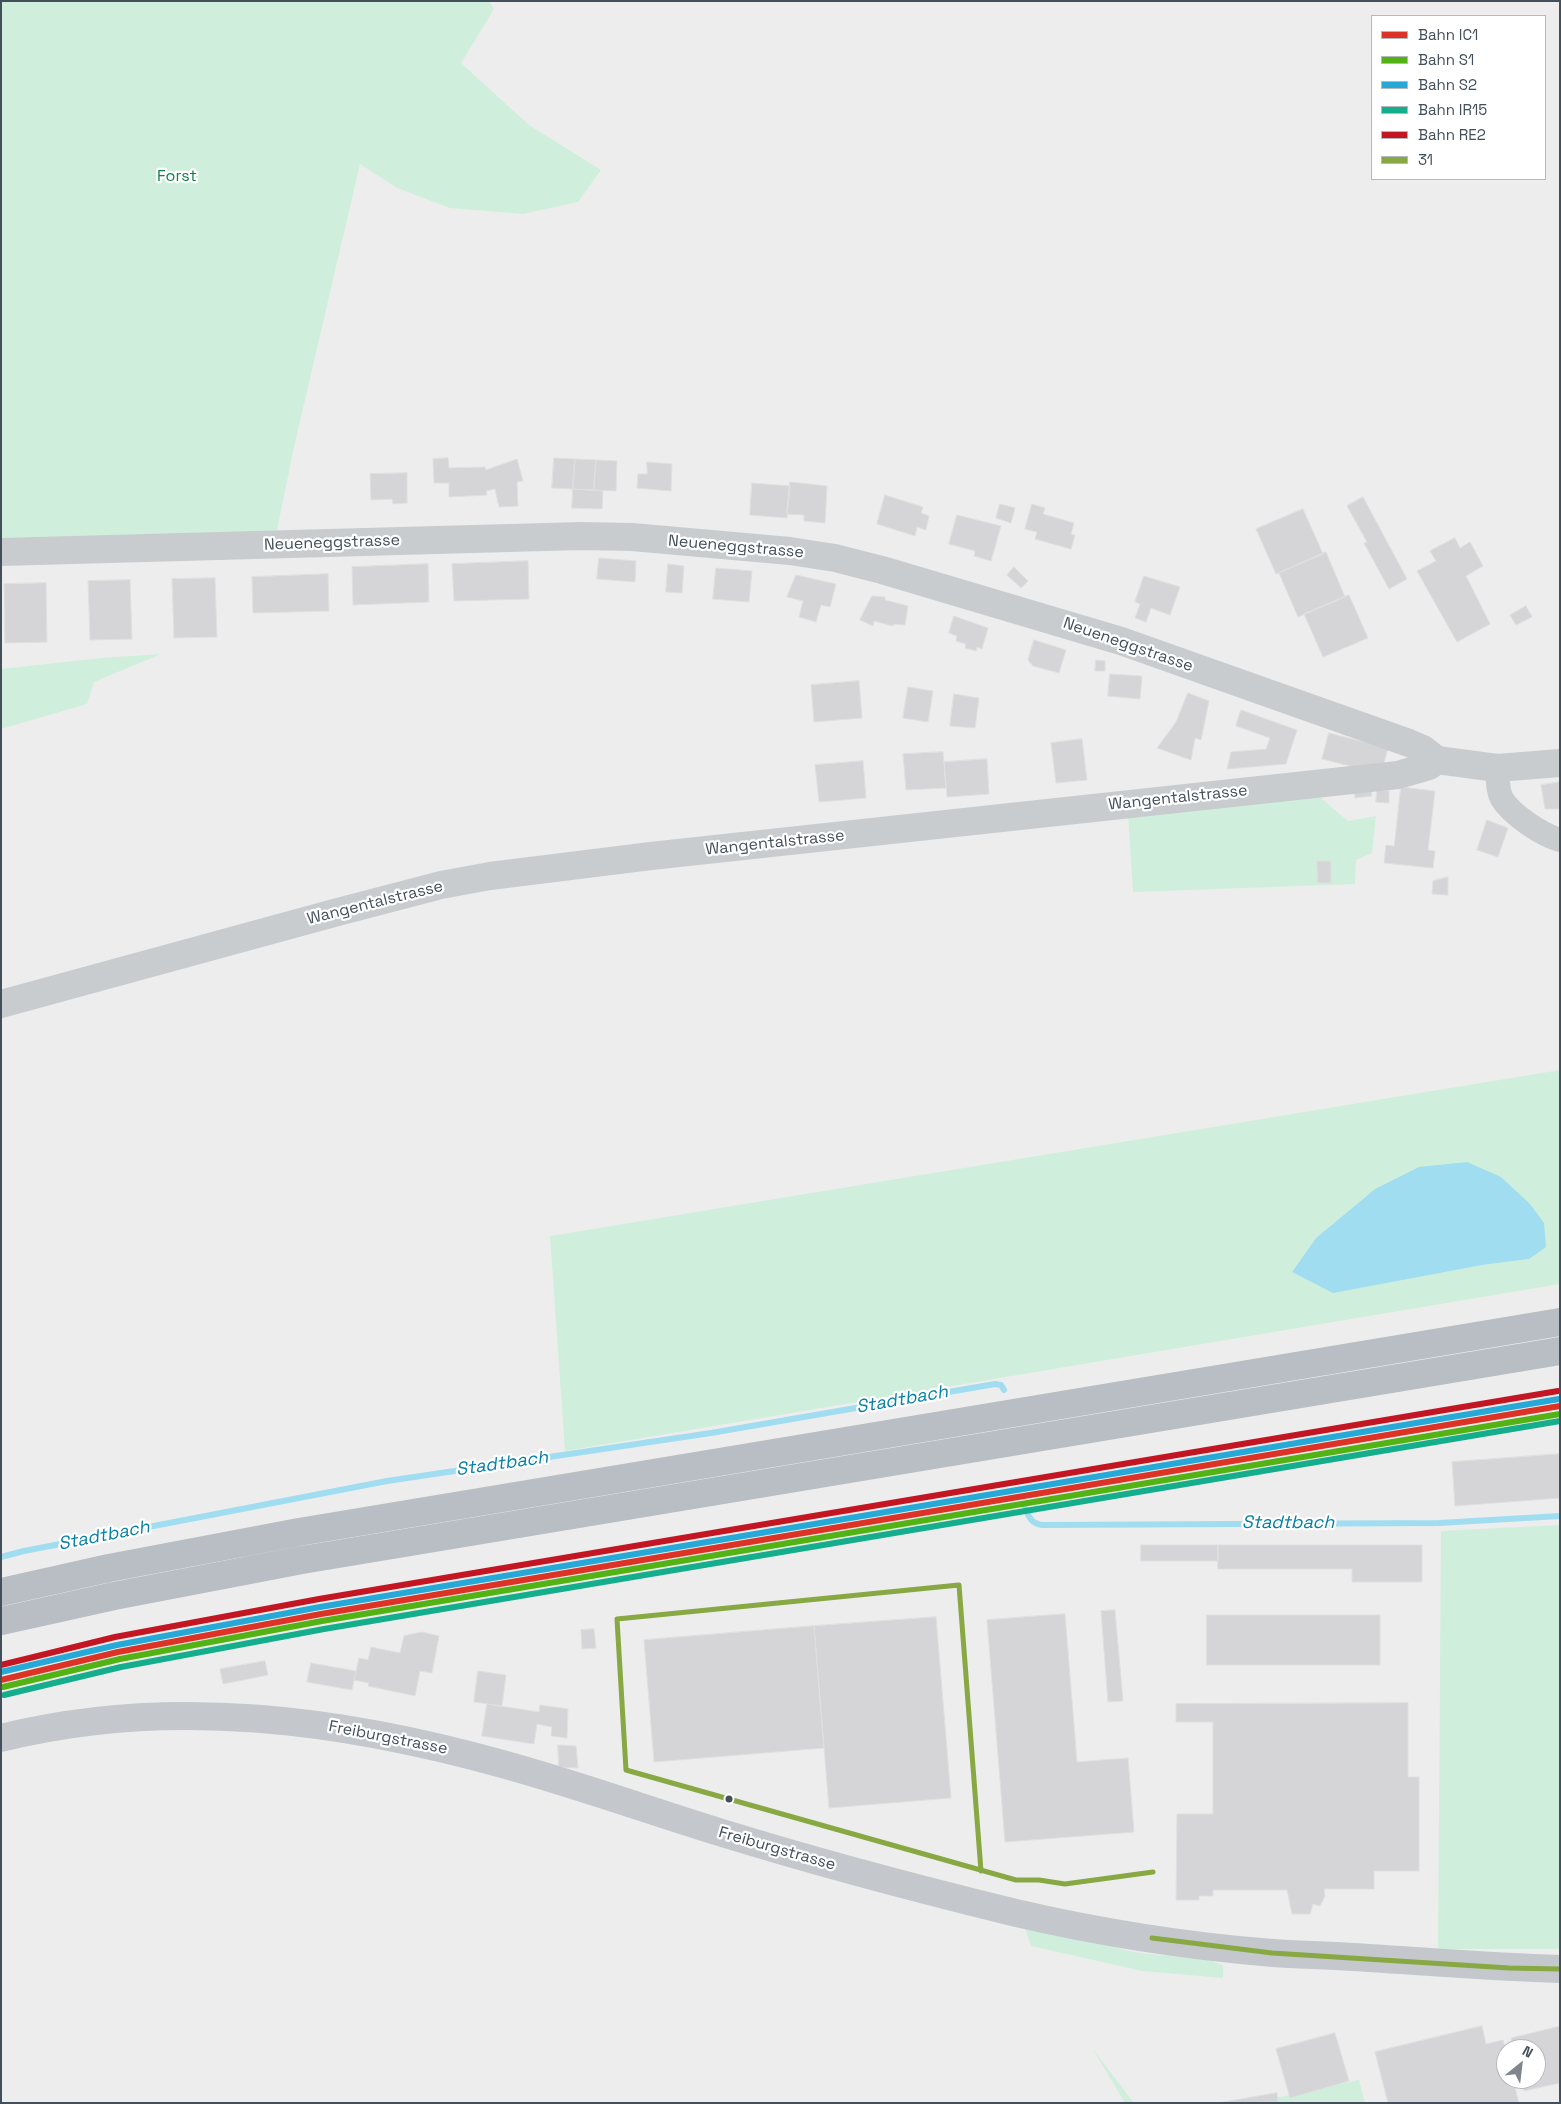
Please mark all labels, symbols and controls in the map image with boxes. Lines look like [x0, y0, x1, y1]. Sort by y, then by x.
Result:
legend [1371, 15, 1546, 180]
text: Bahn IC1 [1418, 25, 1478, 44]
text: Bahn S1 [1418, 50, 1474, 69]
text: Bahn S2 [1418, 75, 1477, 94]
text: Bahn IR15 [1418, 100, 1487, 119]
text: Bahn RE2 [1418, 125, 1486, 144]
text: 31 [1418, 150, 1433, 169]
park label: Forst [157, 167, 197, 187]
street label: Neueneggstrasse [264, 531, 400, 555]
street label: Neueneggstrasse [667, 532, 805, 562]
street label: Neueneggstrasse [1061, 614, 1195, 676]
street label: Wangentalstrasse [1108, 781, 1248, 815]
street label: Wangentalstrasse [705, 826, 845, 860]
street label: Wangentalstrasse [305, 877, 445, 929]
water label: Stadtbach [854, 1381, 950, 1419]
water label: Stadtbach [455, 1447, 549, 1481]
water label: Stadtbach [1242, 1512, 1334, 1534]
water label: Stadtbach [56, 1517, 152, 1555]
street label: Freiburgstrasse [327, 1717, 449, 1759]
unlabelled marker [724, 1794, 734, 1804]
street label: Freiburgstrasse [716, 1823, 838, 1875]
north arrow [1496, 2039, 1546, 2089]
text: N [1519, 2042, 1536, 2062]

